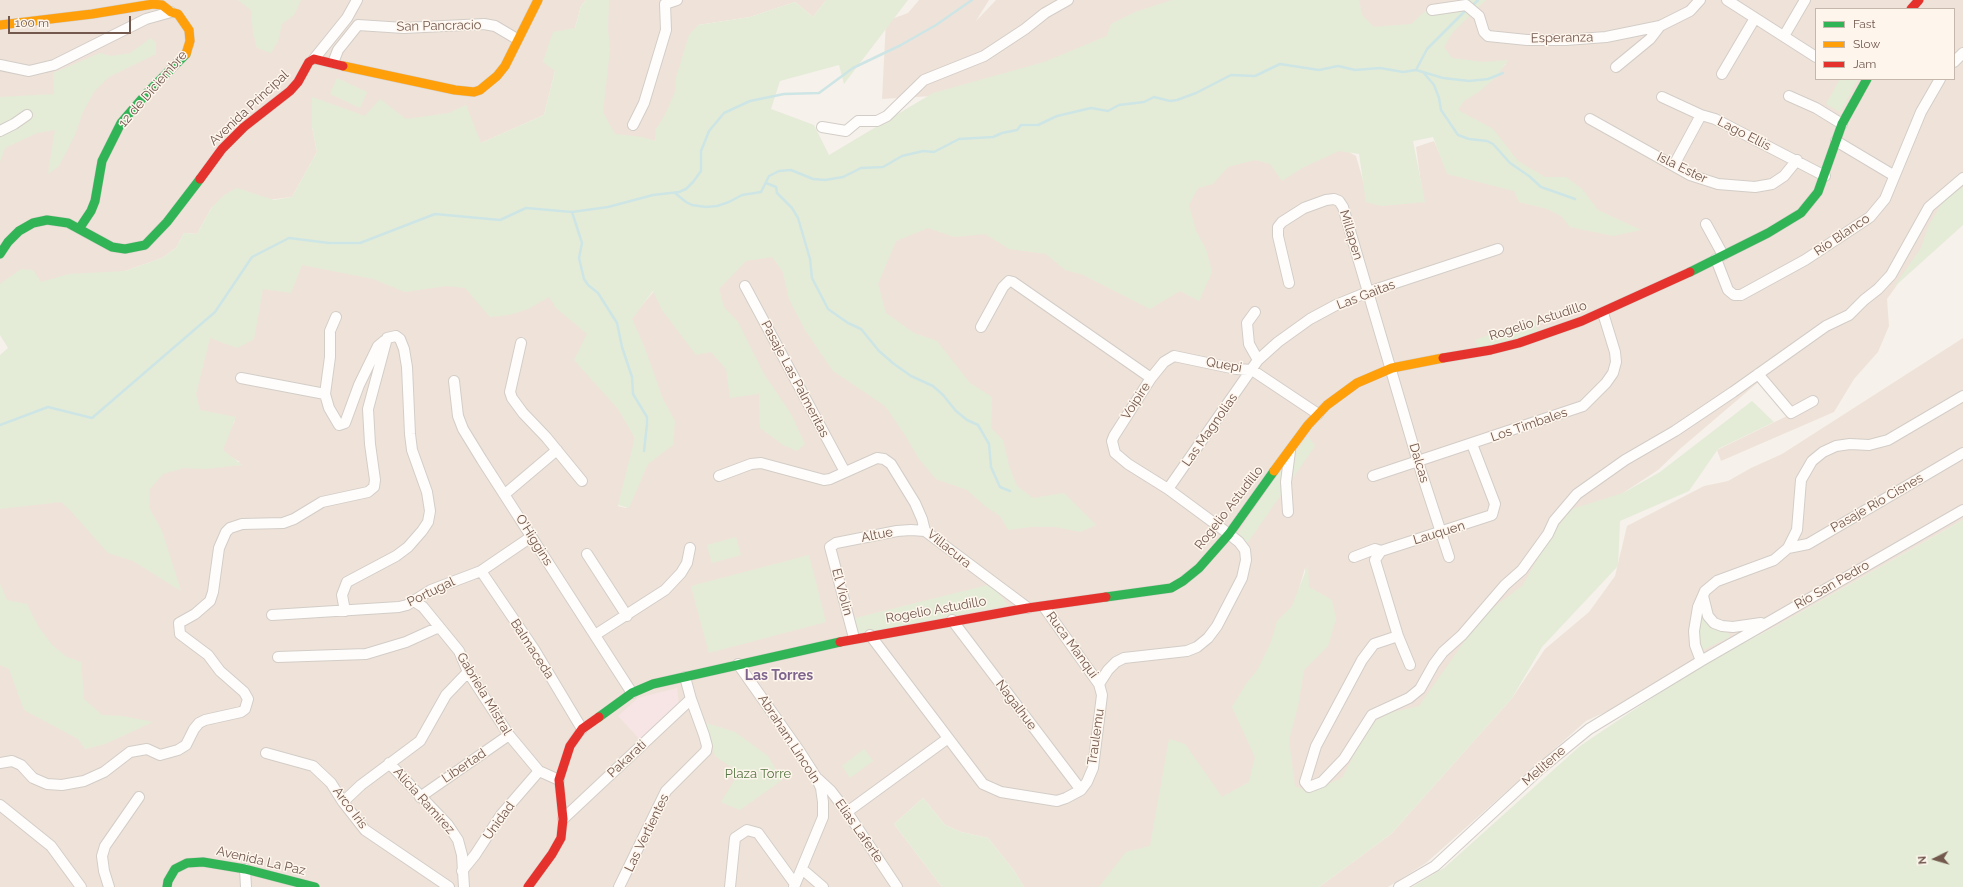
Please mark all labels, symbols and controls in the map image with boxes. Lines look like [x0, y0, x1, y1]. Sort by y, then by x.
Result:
scale bar [10, 8, 133, 34]
legend [1815, 8, 1955, 80]
text: 100 m [15, 16, 49, 30]
street label: San Pancracio [396, 17, 482, 35]
text: Fast [1853, 17, 1876, 31]
street label: Esperanza [1531, 30, 1593, 46]
text: Slow [1853, 37, 1880, 51]
street label: 12 de Diciembre [116, 48, 190, 130]
text: Jam [1853, 57, 1876, 71]
street label: Avenida Principal [206, 67, 292, 149]
street label: Lago Ellis [1715, 114, 1773, 154]
street label: Isla Ester [1654, 149, 1710, 187]
street label: Millapen [1336, 208, 1366, 262]
street label: Río Blanco [1811, 211, 1873, 259]
street label: Las Gaitas [1335, 277, 1397, 313]
street label: Rogelio Astudillo [1487, 298, 1589, 344]
street label: Pasaje Las Palmeritas [758, 318, 832, 440]
street label: Quepi [1205, 354, 1243, 376]
street label: Voipire [1118, 379, 1154, 423]
street label: Las Magnolias [1179, 390, 1241, 470]
street label: Los Timbales [1489, 405, 1569, 445]
street label: Dalcas [1406, 441, 1432, 485]
street label: Rogelio Astudillo [1191, 463, 1267, 553]
street label: Pasaje Río Cisnes [1828, 470, 1926, 536]
street label: O'Higgins [512, 511, 556, 569]
street label: Lauquen [1411, 518, 1467, 548]
street label: Altue [860, 524, 894, 546]
street label: Villacura [924, 526, 974, 572]
street label: Río San Pedro [1792, 557, 1872, 613]
street label: El Violin [828, 567, 856, 617]
street label: Portugal [405, 574, 457, 610]
street label: Rogelio Astudillo [884, 593, 988, 627]
street label: Ruca Manqui [1043, 609, 1101, 681]
street label: Balmaceda [507, 616, 557, 682]
street label: Gabriela Mistral [453, 650, 515, 738]
district label: Las Torres [745, 668, 813, 684]
street label: Nagalhue [992, 677, 1040, 733]
street label: Abraham Lincoln [755, 692, 823, 786]
street label: Traulemu [1084, 708, 1108, 766]
street label: Pakarati [604, 737, 650, 781]
street label: Melitene [1519, 743, 1569, 789]
street label: Libertad [439, 746, 489, 786]
street label: Alicia Ramírez [390, 765, 458, 837]
park label: Plaza Torre [725, 766, 791, 782]
street label: Arco Iris [329, 784, 371, 832]
street label: Las Vertientes [621, 791, 673, 875]
street label: Elias Laferte [831, 796, 887, 866]
street label: Unidad [480, 799, 518, 843]
north arrow [1915, 839, 1955, 879]
street label: Avenida La Paz [215, 843, 307, 879]
text: N [1916, 855, 1929, 865]

